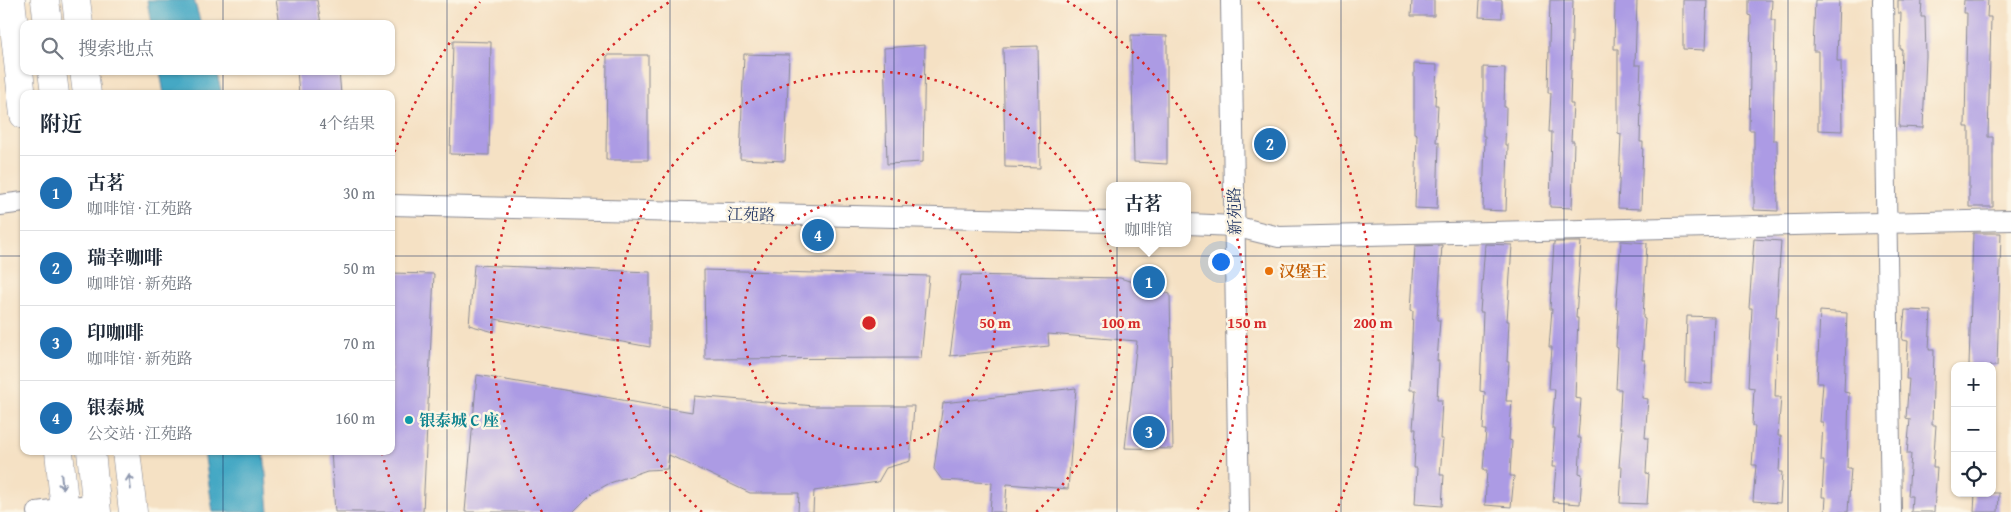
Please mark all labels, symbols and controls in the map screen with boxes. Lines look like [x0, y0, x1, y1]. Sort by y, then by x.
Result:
search box [20, 20, 395, 75]
icon: search [38, 34, 66, 62]
text: 搜索地点 [78, 34, 154, 62]
text: 附近 [40, 108, 82, 139]
text: 4个结果 [319, 111, 375, 135]
pin: 2 [1254, 125, 1286, 163]
text: 古茗 [87, 168, 125, 196]
text: 1 [52, 181, 60, 205]
text: 30 m [343, 181, 375, 205]
popup [1106, 182, 1191, 247]
street label: 新苑路 [1222, 187, 1246, 235]
text: 古茗 [1124, 189, 1163, 217]
text: 咖啡馆 · 江苑路 [87, 196, 193, 220]
street label: 江苑路 [727, 202, 775, 226]
pin: 4 [802, 216, 834, 254]
text: 咖啡馆 [1124, 217, 1173, 241]
text: 瑞幸咖啡 [87, 243, 163, 271]
your location [1208, 249, 1234, 275]
text: 2 [52, 256, 60, 280]
text: 50 m [343, 256, 375, 280]
place label: 汉堡王 [1279, 259, 1327, 283]
pin: 1 [1133, 263, 1165, 301]
marker: 汉堡王 [1263, 265, 1275, 277]
text: 咖啡馆 · 新苑路 [87, 271, 193, 295]
text: 50 m [979, 312, 1011, 333]
text: 100 m [1101, 312, 1141, 333]
text: 150 m [1227, 312, 1267, 333]
text: 200 m [1353, 312, 1393, 333]
centre of rings [860, 314, 878, 332]
text: 印咖啡 [87, 318, 144, 346]
text: 3 [52, 331, 60, 355]
text: 70 m [343, 331, 375, 355]
text: 咖啡馆 · 新苑路 [87, 346, 193, 370]
map controls [1951, 362, 1996, 497]
button: + [1951, 362, 1996, 407]
text: 银泰城 [87, 393, 144, 421]
text: 4 [52, 406, 60, 430]
text: 160 m [335, 406, 375, 430]
button: − [1951, 407, 1996, 452]
place label: 银泰城 C 座 [419, 408, 499, 432]
pin: 3 [1133, 413, 1165, 451]
marker: 银泰城 C 座 [403, 414, 415, 426]
text: 公交站 · 江苑路 [87, 421, 193, 445]
button: locate [1951, 452, 1996, 497]
one-way arrow [57, 473, 67, 489]
one-way arrow [125, 474, 135, 490]

